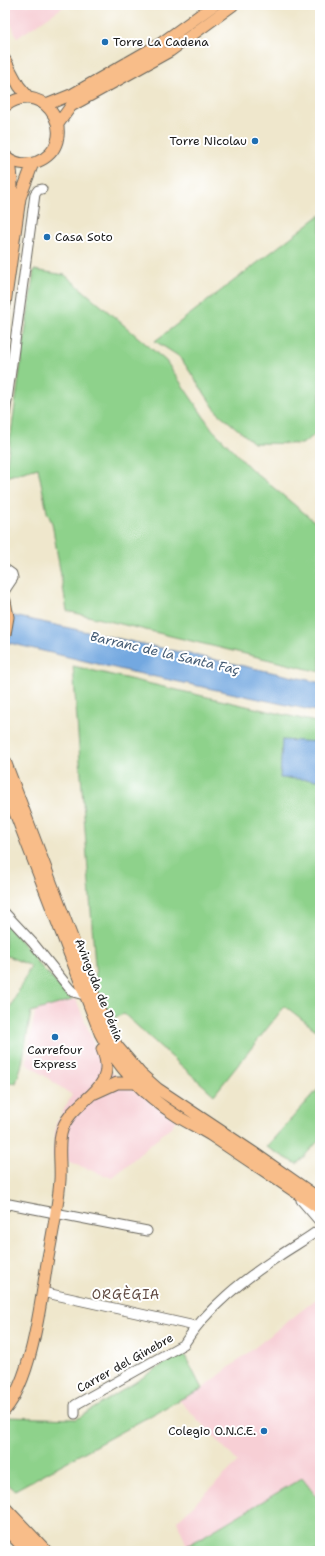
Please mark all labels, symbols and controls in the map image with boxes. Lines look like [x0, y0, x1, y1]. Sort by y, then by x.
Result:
place label: Torre La Cadena [113, 34, 209, 50]
marker: Torre La Cadena [100, 37, 110, 47]
place label: Torre Nicolau [170, 133, 247, 149]
marker: Torre Nicolau [250, 136, 260, 146]
place label: Casa Soto [55, 229, 113, 245]
marker: Casa Soto [42, 232, 52, 242]
water label: Barranc de la Santa Faç [89, 628, 242, 679]
street label: Avinguda de Dénia [71, 936, 127, 1044]
marker: Carrefour Express [50, 1032, 60, 1042]
place label: Carrefour Express [27, 1042, 83, 1072]
district label: ORGÈGIA [92, 1285, 160, 1303]
street label: Carrer del Ginebre [74, 1330, 176, 1396]
place label: Colegio O.N.C.E. [168, 1423, 256, 1439]
marker: Colegio O.N.C.E. [259, 1426, 269, 1436]

